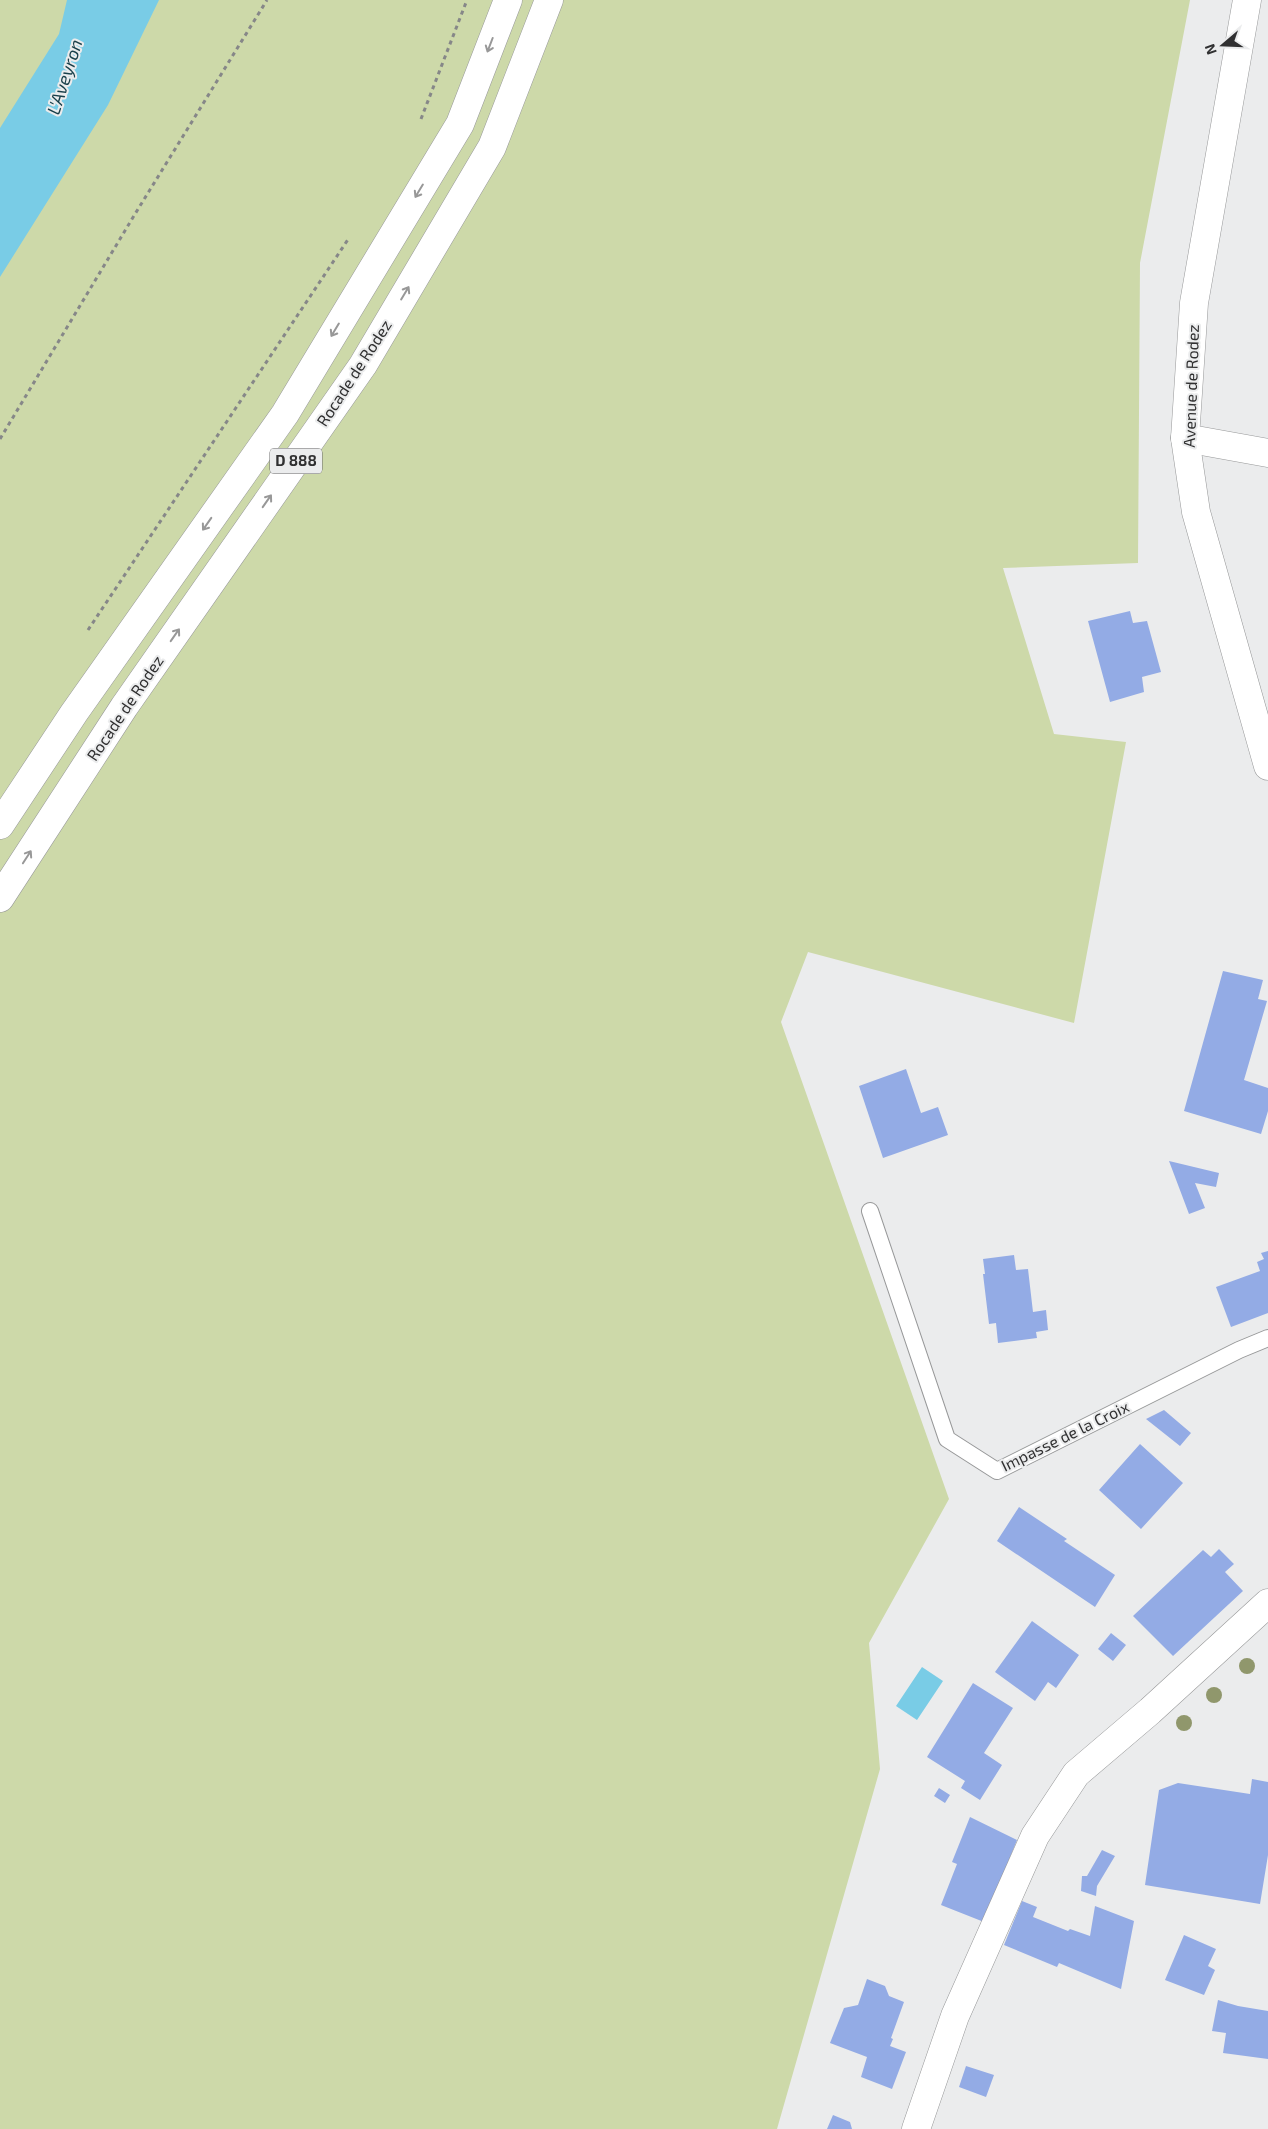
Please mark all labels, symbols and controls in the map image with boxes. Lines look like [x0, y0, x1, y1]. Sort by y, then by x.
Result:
north arrow [1198, 20, 1248, 70]
water label: L'Aveyron [42, 36, 87, 117]
one-way arrow [485, 37, 494, 53]
text: N [1201, 42, 1220, 57]
one-way arrow [414, 183, 424, 197]
one-way arrow [401, 286, 411, 300]
street label: Rocade de Rodez [312, 316, 395, 429]
one-way arrow [330, 322, 340, 336]
street label: Avenue de Rodez [1179, 324, 1202, 448]
road number: D 888 [270, 448, 322, 474]
one-way arrow [262, 494, 273, 508]
one-way arrow [202, 517, 212, 531]
one-way arrow [170, 628, 180, 642]
street label: Rocade de Rodez [82, 651, 167, 764]
one-way arrow [22, 851, 32, 865]
street label: Impasse de la Croix [998, 1396, 1132, 1475]

